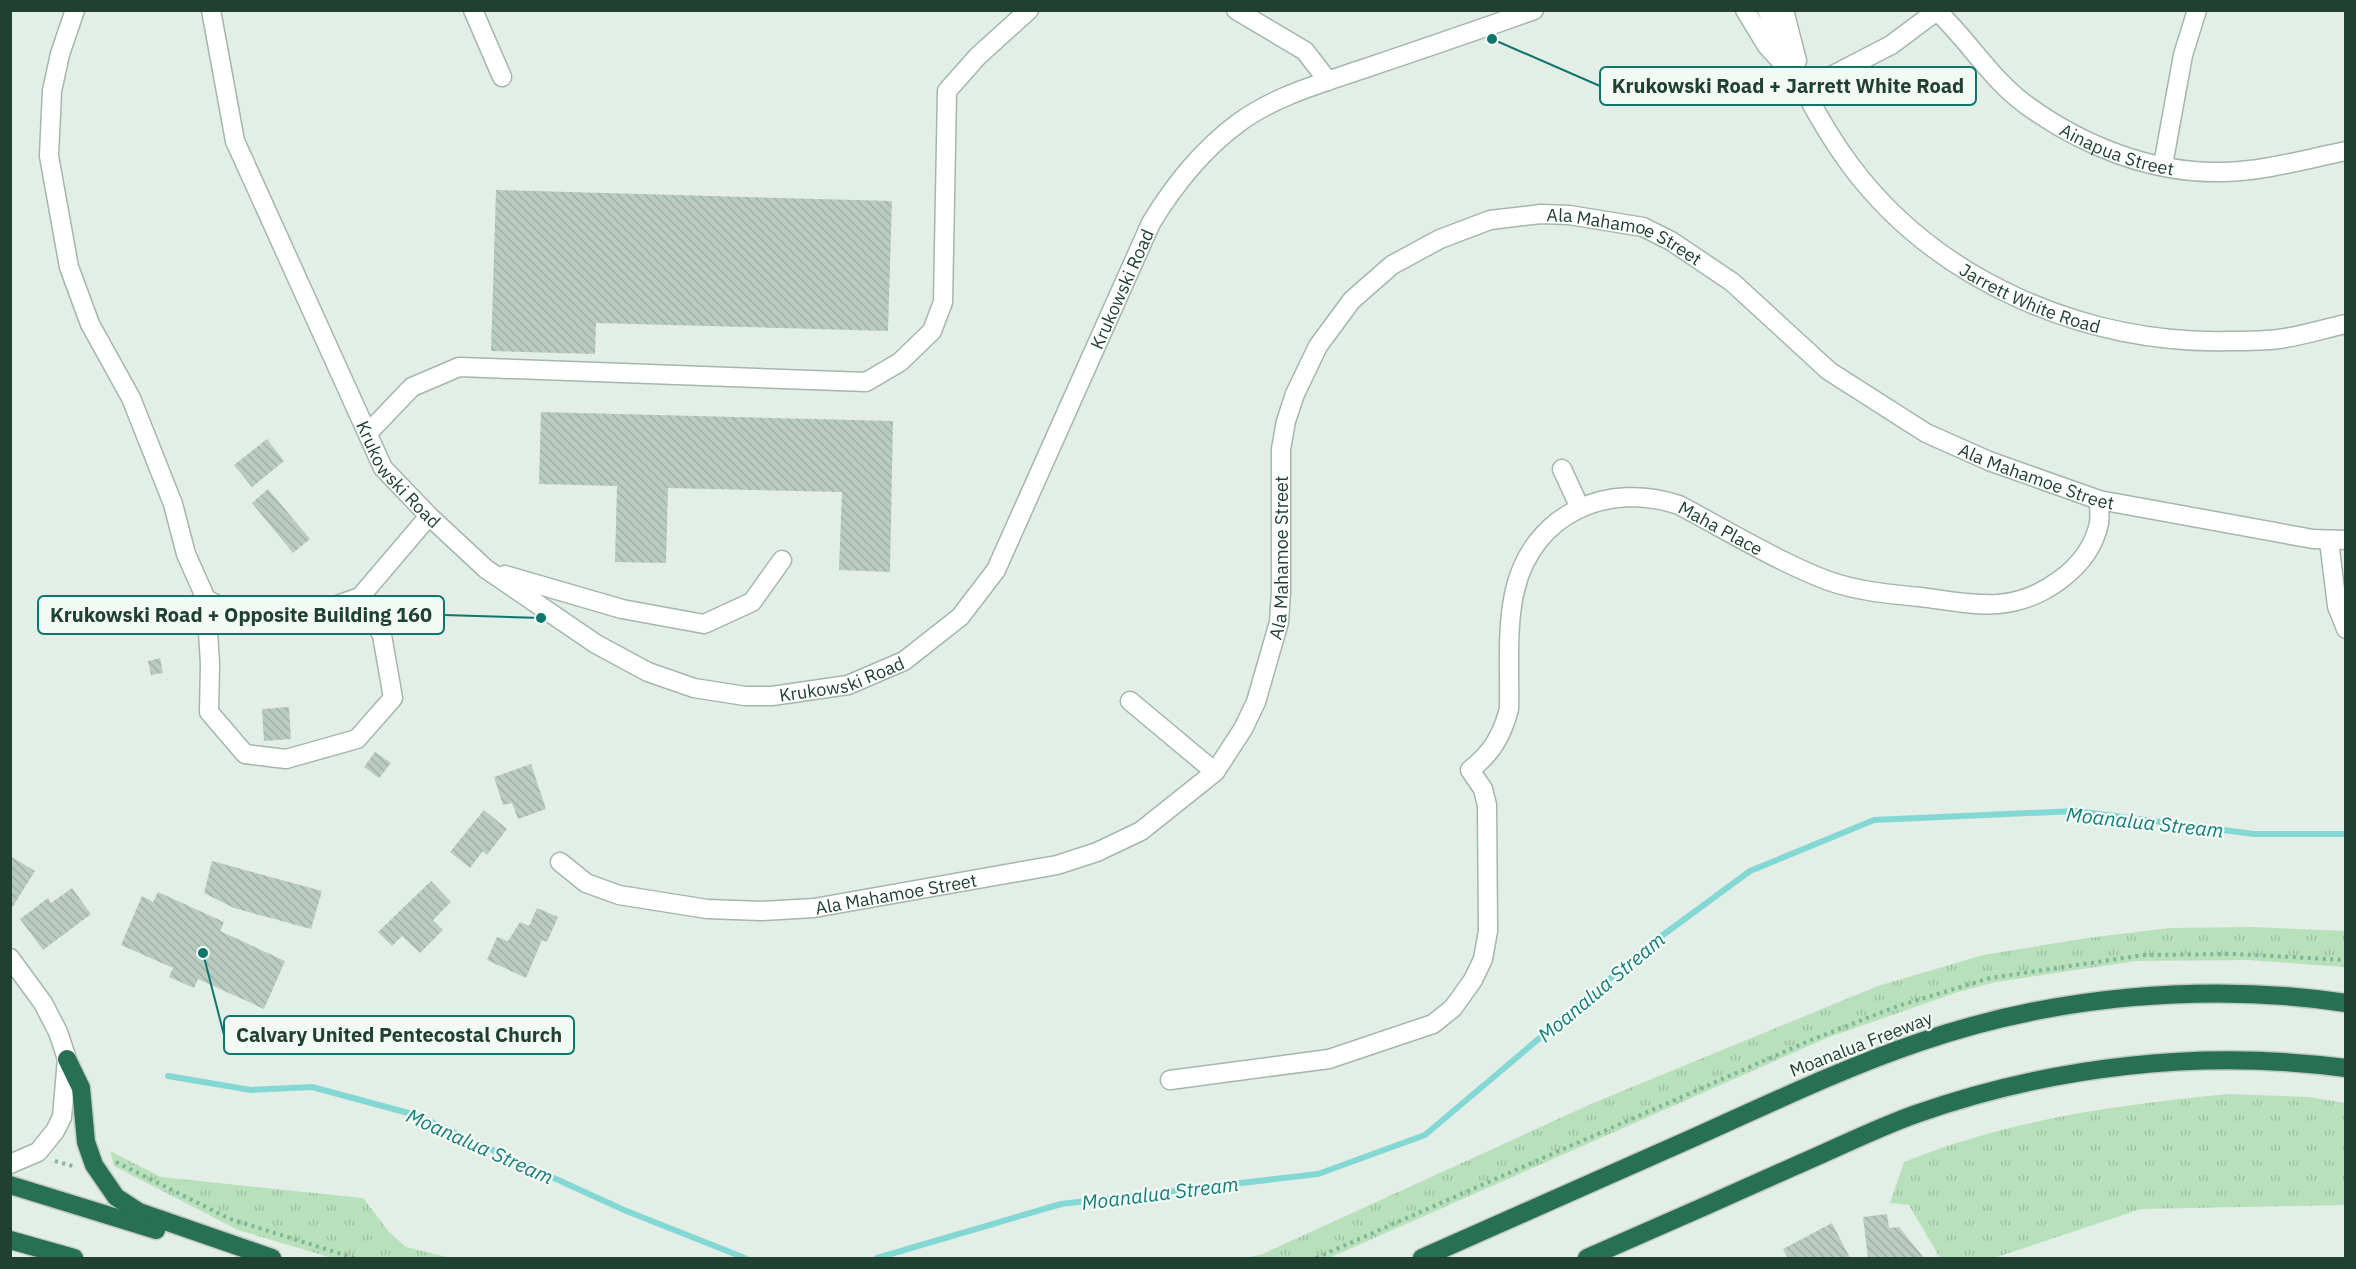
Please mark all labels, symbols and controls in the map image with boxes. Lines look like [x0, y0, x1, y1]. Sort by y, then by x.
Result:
callout: Krukowski Road + Jarrett White Road [1600, 67, 1976, 105]
text: Krukowski Road + Jarrett White Road [1612, 72, 1964, 99]
street label: Ainapua Street [2056, 118, 2176, 180]
street label: Ala Mahamoe Street [1546, 203, 1707, 270]
street label: Krukowski Road [1085, 225, 1158, 353]
street label: Jarrett White Road [1956, 258, 2103, 338]
street label: Krukowski Road [352, 417, 446, 533]
street label: Ala Mahamoe Street [1955, 438, 2116, 514]
street label: Ala Mahamoe Street [1263, 476, 1293, 642]
street label: Maha Place [1675, 495, 1767, 560]
callout: Krukowski Road + Opposite Building 160 [38, 596, 444, 634]
text: Krukowski Road + Opposite Building 160 [50, 601, 432, 628]
street label: Krukowski Road [778, 651, 908, 706]
water label: Moanalua Stream [2065, 800, 2225, 844]
street label: Ala Mahamoe Street [813, 868, 979, 919]
water label: Moanalua Stream [1532, 926, 1670, 1048]
street label: Moanalua Freeway [1786, 1006, 1936, 1082]
callout: Calvary United Pentecostal Church [224, 1016, 574, 1054]
text: Calvary United Pentecostal Church [236, 1021, 562, 1048]
water label: Moanalua Stream [402, 1101, 558, 1191]
water label: Moanalua Stream [1080, 1170, 1240, 1216]

